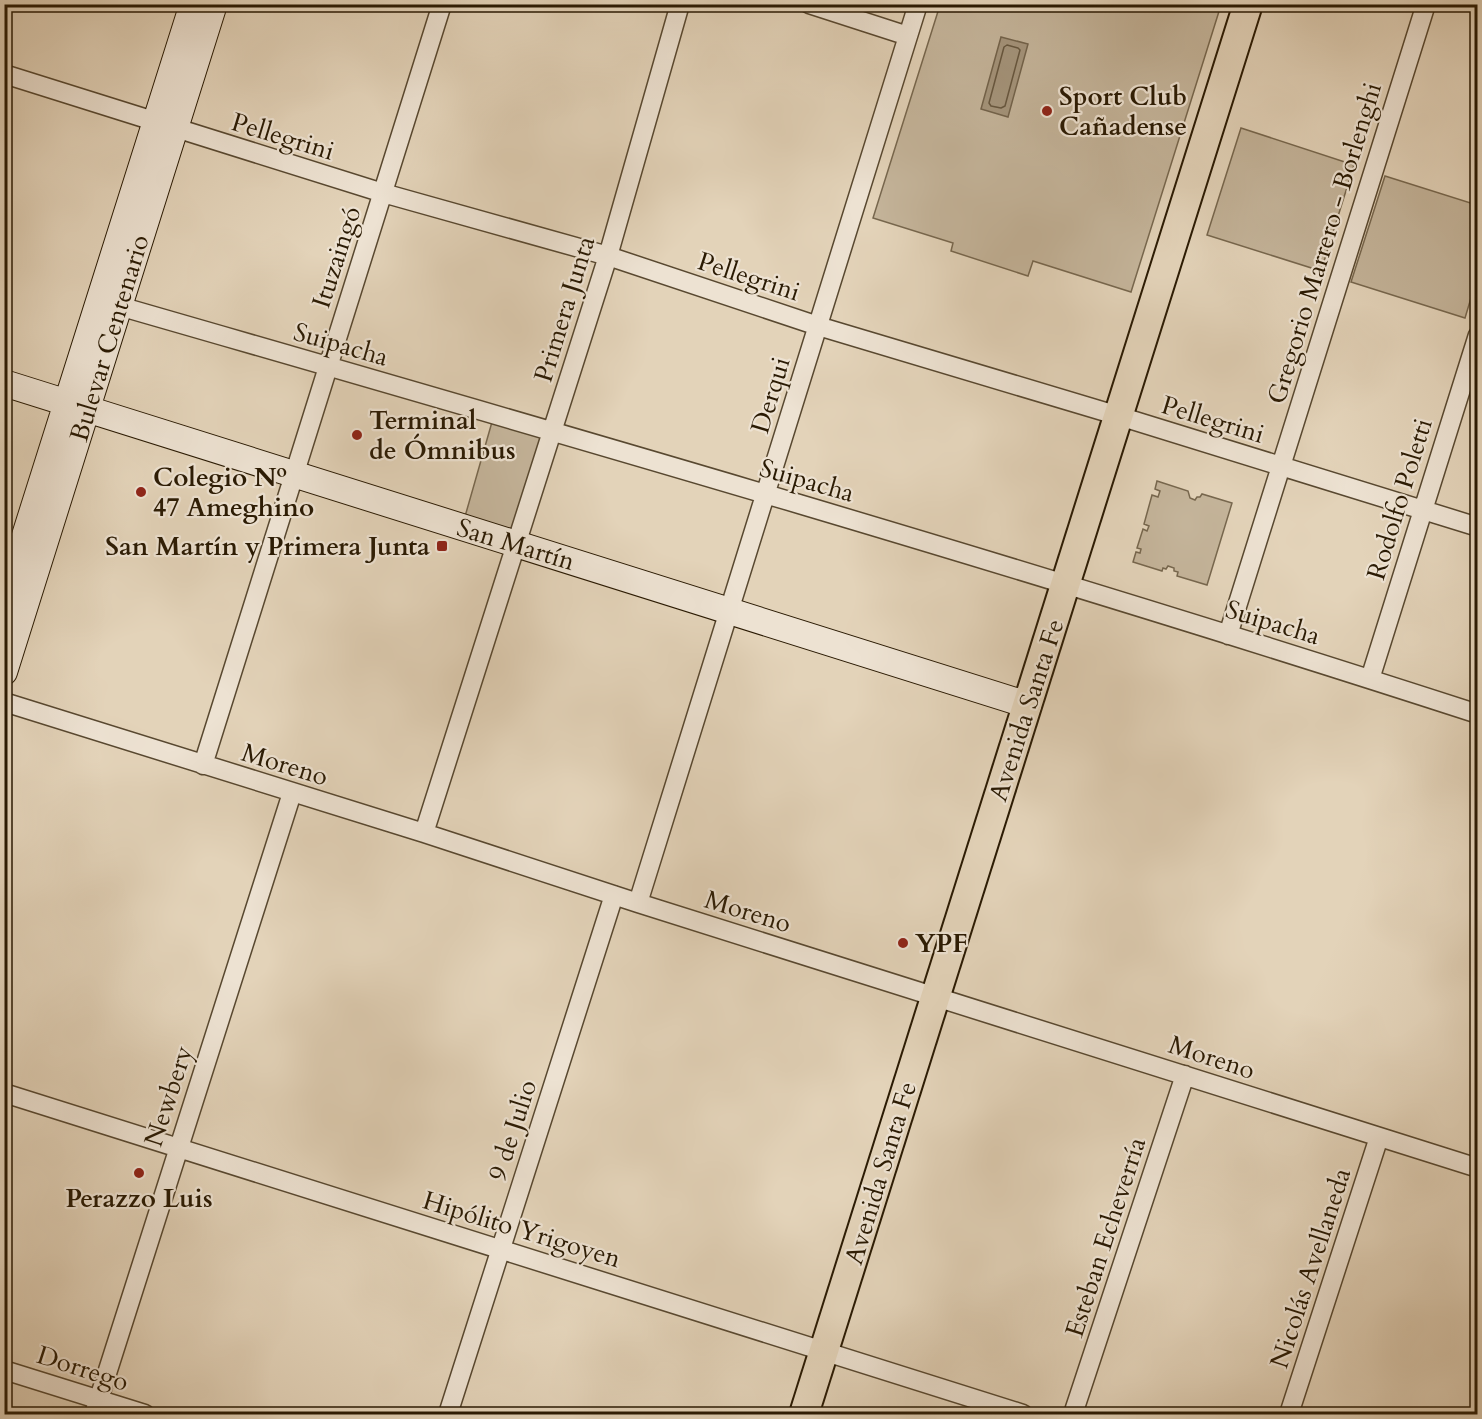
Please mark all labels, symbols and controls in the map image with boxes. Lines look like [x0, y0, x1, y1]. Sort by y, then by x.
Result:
street label: Gregorio Marrero - Borlenghi [1259, 78, 1390, 408]
place label: Sport Club Cañadense [1059, 79, 1187, 144]
street label: Pellegrini [227, 104, 339, 169]
marker: Sport Club Cañadense [1040, 104, 1054, 118]
street label: Ituzaingó [304, 202, 369, 312]
street label: Bulevar Centenario [61, 230, 158, 446]
street label: Primera Junta [526, 232, 603, 386]
street label: Pellegrini [693, 244, 805, 309]
street label: Suipacha [289, 314, 392, 375]
street label: Derqui [742, 353, 799, 438]
street label: Pellegrini [1157, 387, 1269, 452]
place label: Terminal de Ómnibus [369, 403, 516, 468]
street label: Rodolfo Poletti [1358, 414, 1441, 584]
marker: Terminal de Ómnibus [350, 428, 364, 442]
street label: Suipacha [755, 450, 858, 511]
place label: Colegio Nº 47 Ameghino [153, 460, 314, 525]
marker: Colegio Nº 47 Ameghino [134, 485, 148, 499]
street label: San Martín [453, 510, 579, 579]
place label: San Martín y Primera Junta [105, 529, 430, 564]
marker: San Martín y Primera Junta [435, 539, 449, 553]
street label: Suipacha [1221, 592, 1324, 653]
street label: Avenida Santa Fe [981, 615, 1072, 806]
street label: Moreno [237, 735, 332, 794]
street label: Moreno [700, 882, 795, 941]
place label: YPF [915, 926, 968, 961]
marker: YPF [896, 936, 910, 950]
street label: Moreno [1164, 1027, 1259, 1088]
street label: Newbery [136, 1041, 201, 1151]
street label: 9 de Julio [480, 1075, 545, 1185]
street label: Avenida Santa Fe [836, 1077, 925, 1269]
street label: Esteban Echeverría [1057, 1133, 1154, 1342]
street label: Nicolás Avellaneda [1262, 1164, 1359, 1373]
marker: Perazzo Luis [132, 1166, 146, 1180]
place label: Perazzo Luis [65, 1181, 213, 1216]
street label: Hipólito Yrigoyen [419, 1183, 625, 1276]
street label: Dorrego [32, 1337, 133, 1400]

